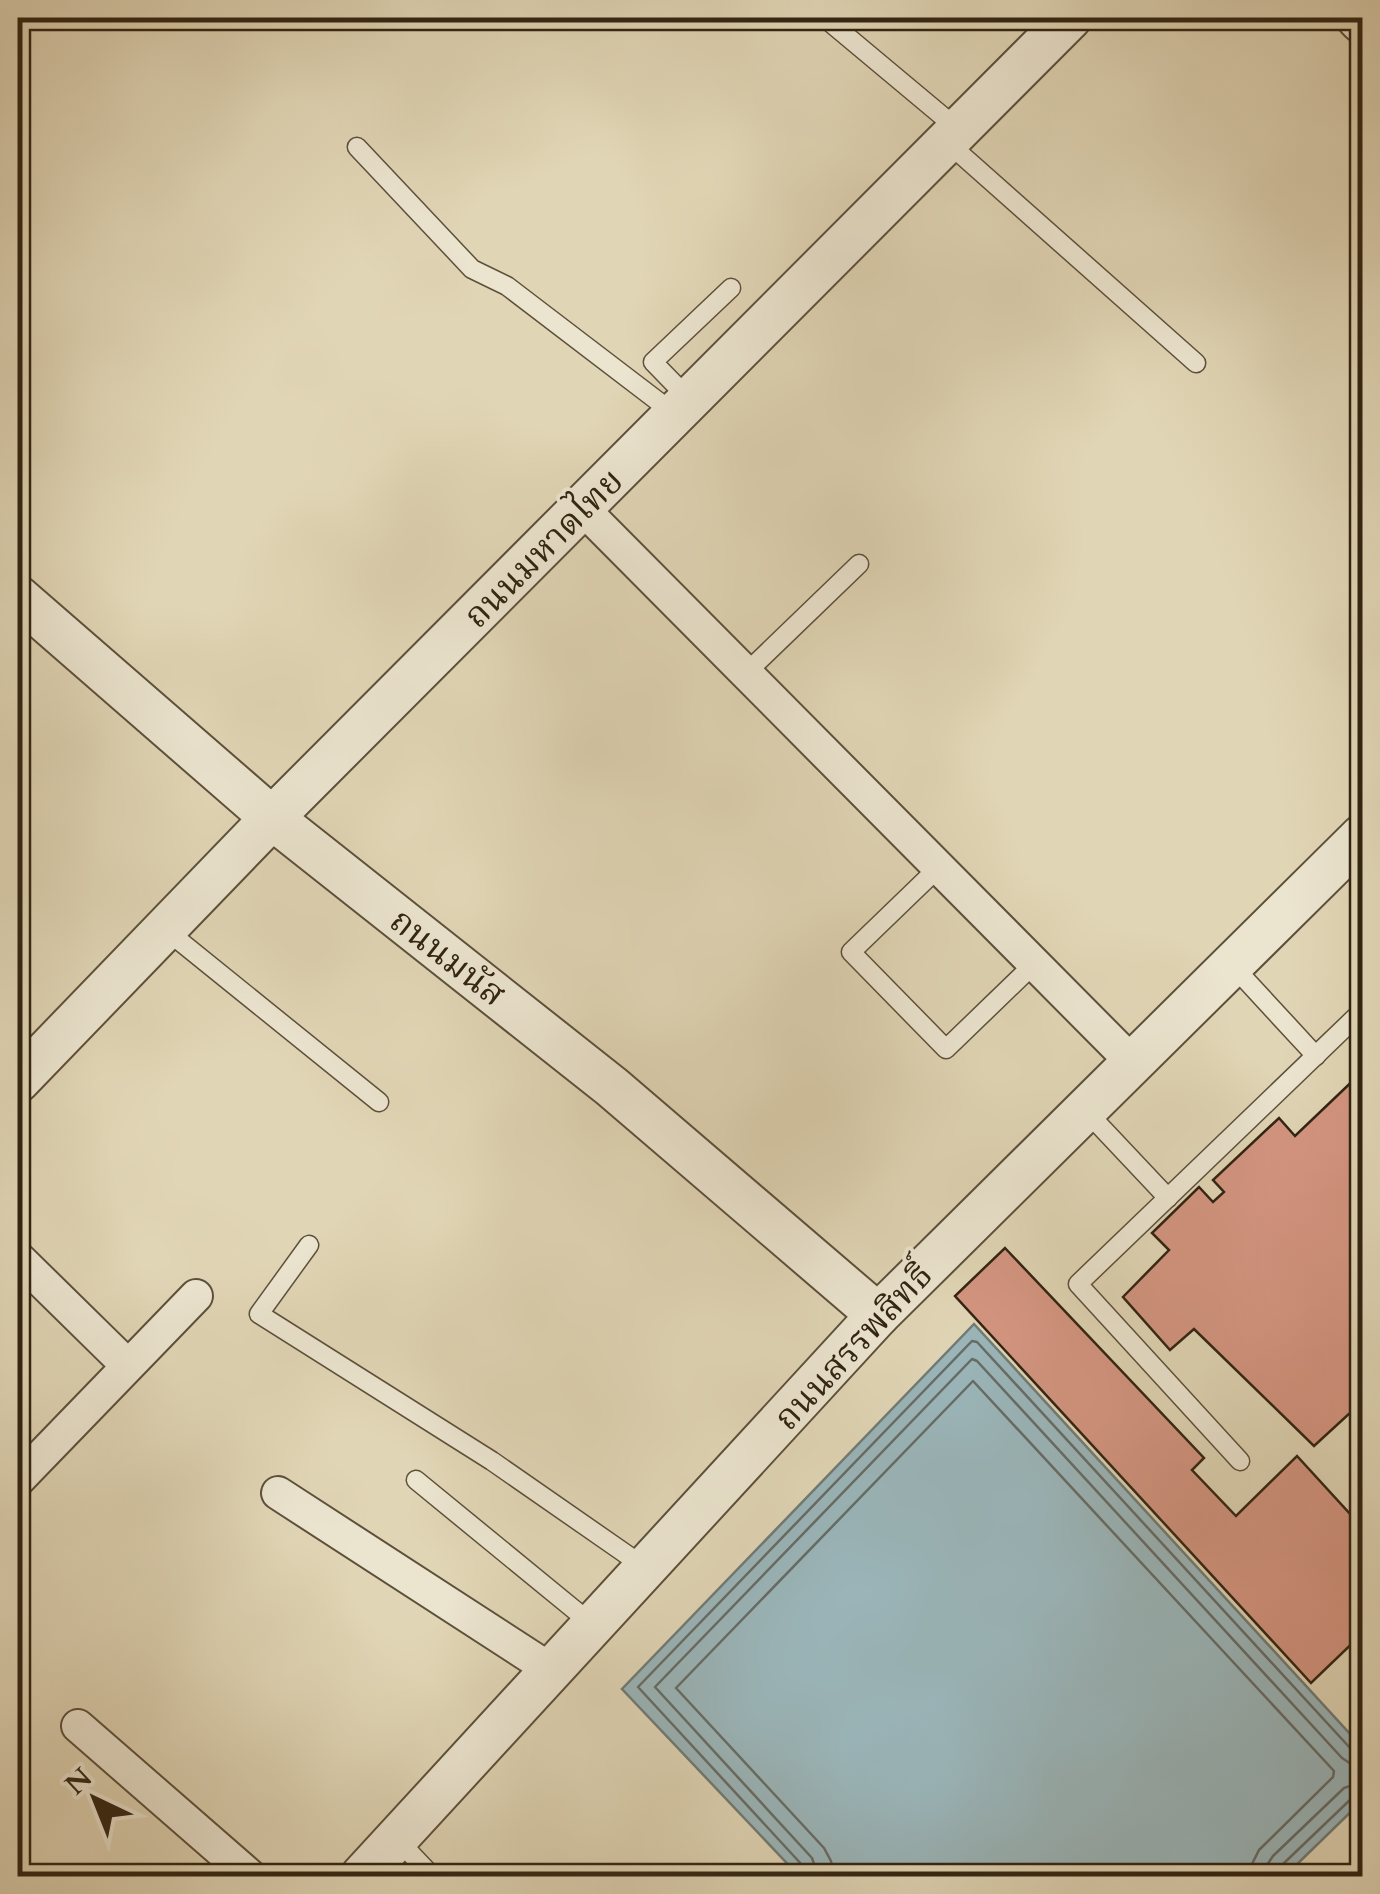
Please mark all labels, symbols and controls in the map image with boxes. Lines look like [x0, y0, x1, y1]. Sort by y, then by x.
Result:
street label: ถนนมหาดไทย [452, 457, 634, 639]
street label: ถนนมนัส [379, 897, 515, 1018]
street label: ถนนสรรพสิทธิ์ [762, 1250, 946, 1441]
north arrow [45, 1749, 145, 1849]
text: N [57, 1759, 100, 1804]

